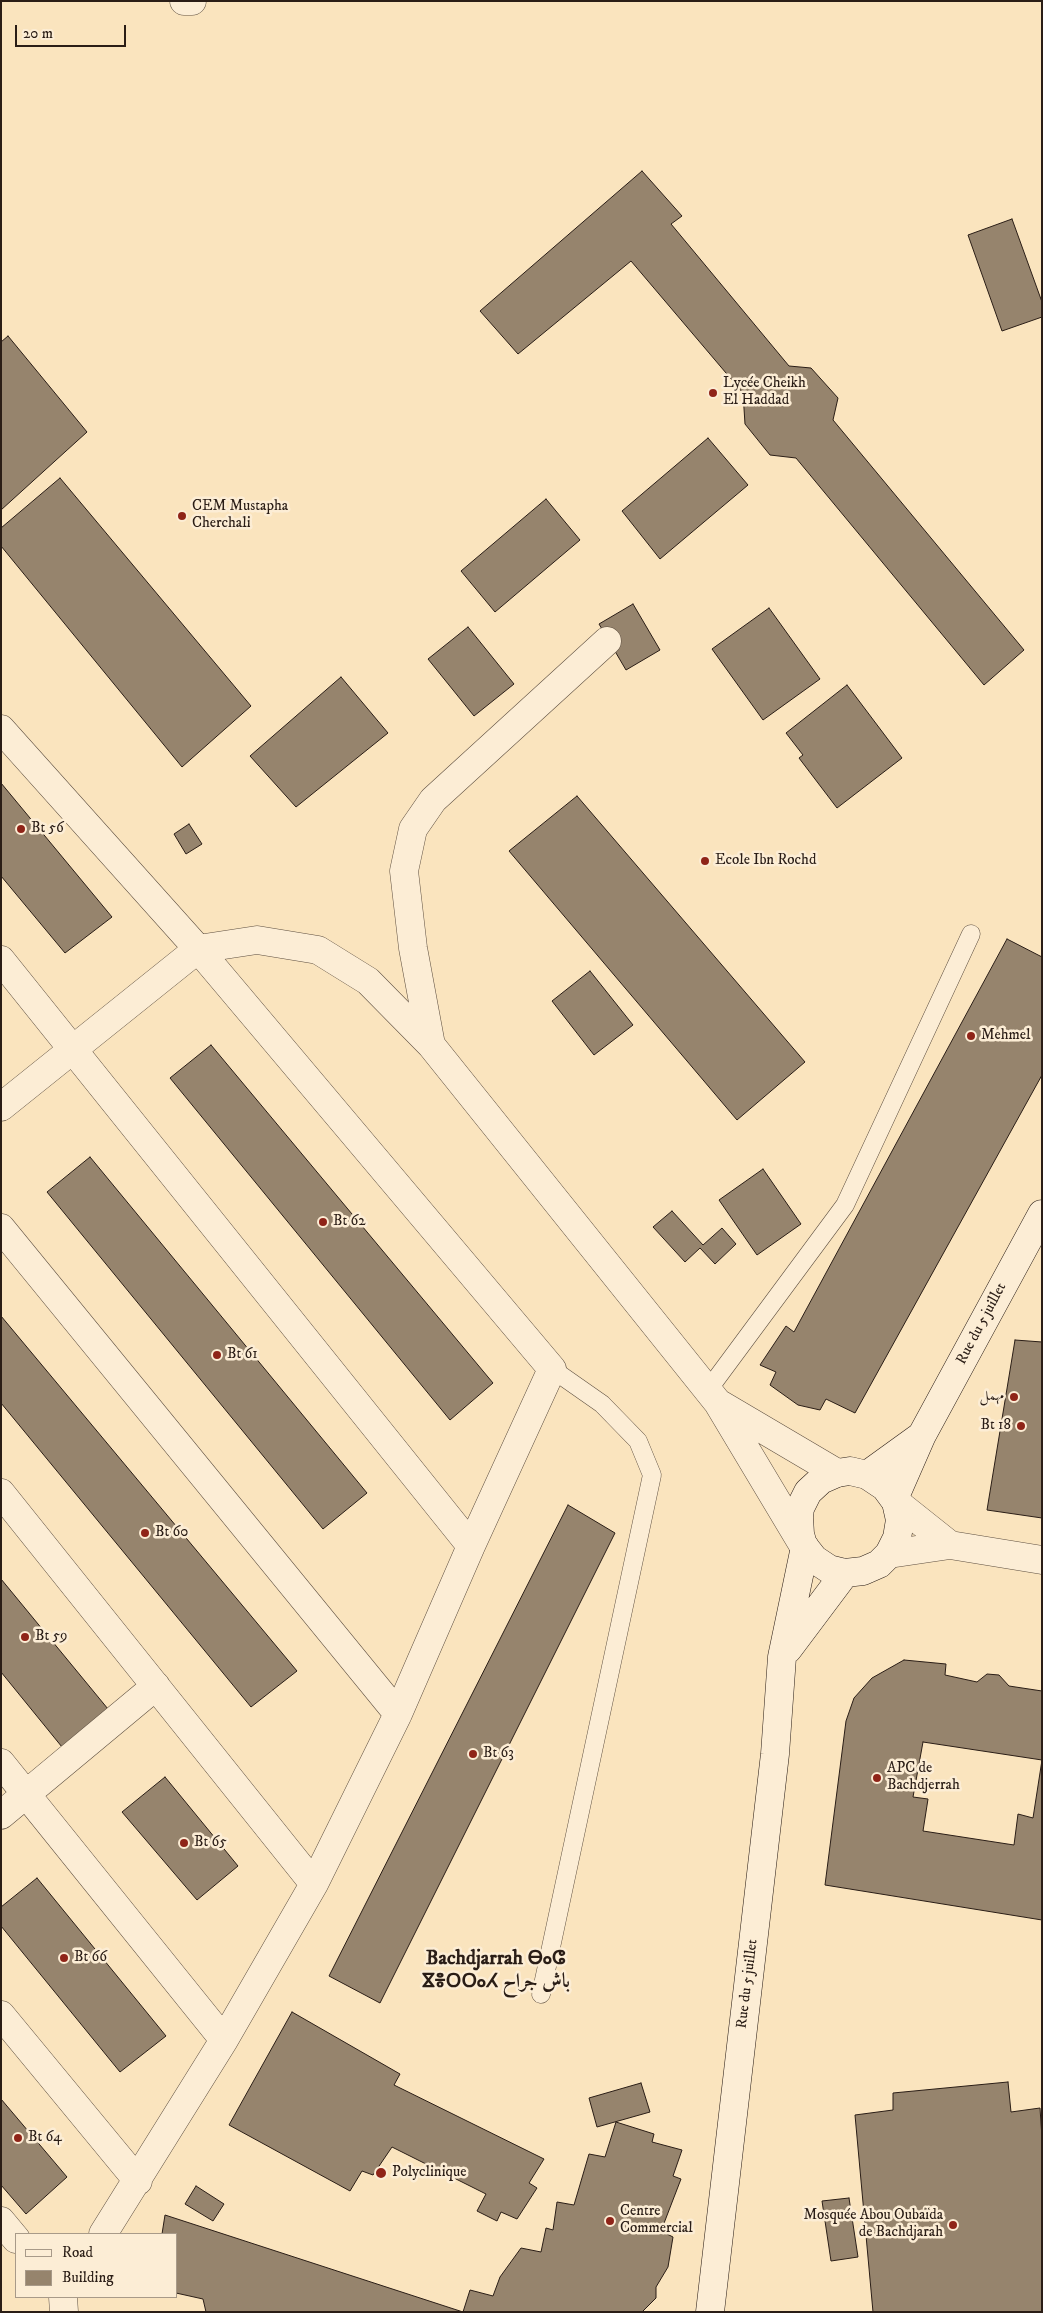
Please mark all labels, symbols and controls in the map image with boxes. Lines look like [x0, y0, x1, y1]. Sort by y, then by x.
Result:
scale bar [18, 15, 129, 47]
text: 20 m [23, 24, 53, 43]
place label: Lycée Cheikh El Haddad [723, 375, 806, 410]
marker: Lycée Cheikh El Haddad [707, 387, 719, 399]
place label: CEM Mustapha Cherchali [192, 498, 288, 533]
marker: CEM Mustapha Cherchali [176, 510, 188, 522]
place label: Bt 56 [31, 820, 64, 838]
marker: Bt 56 [15, 823, 27, 835]
place label: Ecole Ibn Rochd [715, 852, 816, 870]
marker: Ecole Ibn Rochd [699, 855, 711, 867]
place label: Mehmel [981, 1027, 1031, 1045]
marker: Mehmel [965, 1030, 977, 1042]
place label: Bt 62 [333, 1213, 366, 1231]
marker: Bt 62 [317, 1216, 329, 1228]
street label: Rue du 5 juillet [953, 1280, 1011, 1368]
place label: Bt 61 [227, 1346, 258, 1364]
marker: Bt 61 [211, 1349, 223, 1361]
place label: مهمل [979, 1388, 1004, 1406]
marker: مهمل [1008, 1391, 1020, 1403]
place label: Bt 18 [981, 1417, 1011, 1435]
marker: Bt 18 [1015, 1420, 1027, 1432]
place label: Bt 60 [155, 1524, 188, 1542]
marker: Bt 60 [139, 1527, 151, 1539]
place label: Bt 59 [35, 1628, 67, 1646]
marker: Bt 59 [19, 1631, 31, 1643]
place label: Bt 63 [483, 1745, 514, 1763]
marker: Bt 63 [467, 1748, 479, 1760]
place label: APC de Bachdjerrah [887, 1760, 960, 1795]
marker: APC de Bachdjerrah [871, 1772, 883, 1784]
place label: Bt 65 [194, 1834, 227, 1852]
marker: Bt 65 [178, 1837, 190, 1849]
street label: Rue du 5 juillet [734, 1938, 762, 2030]
district label: Bachdjarrah ⴱⴰⵛ ⴵⴻⵔⵔⴰⵃ باش جراح [422, 1948, 570, 1995]
place label: Bt 66 [74, 1949, 107, 1967]
marker: Bt 66 [58, 1952, 70, 1964]
place label: Bt 64 [28, 2129, 62, 2147]
marker: Bt 64 [12, 2132, 24, 2144]
place label: Polyclinique [392, 2164, 466, 2182]
marker: Polyclinique [374, 2166, 388, 2180]
place label: Centre Commercial [620, 2203, 693, 2238]
place label: Mosquée Abou Oubaïda de Bachdjarah [804, 2207, 943, 2242]
marker: Centre Commercial [604, 2215, 616, 2227]
marker: Mosquée Abou Oubaïda de Bachdjarah [947, 2219, 959, 2231]
legend [15, 2233, 178, 2298]
text: Road [62, 2243, 93, 2262]
text: Building [62, 2268, 114, 2287]

